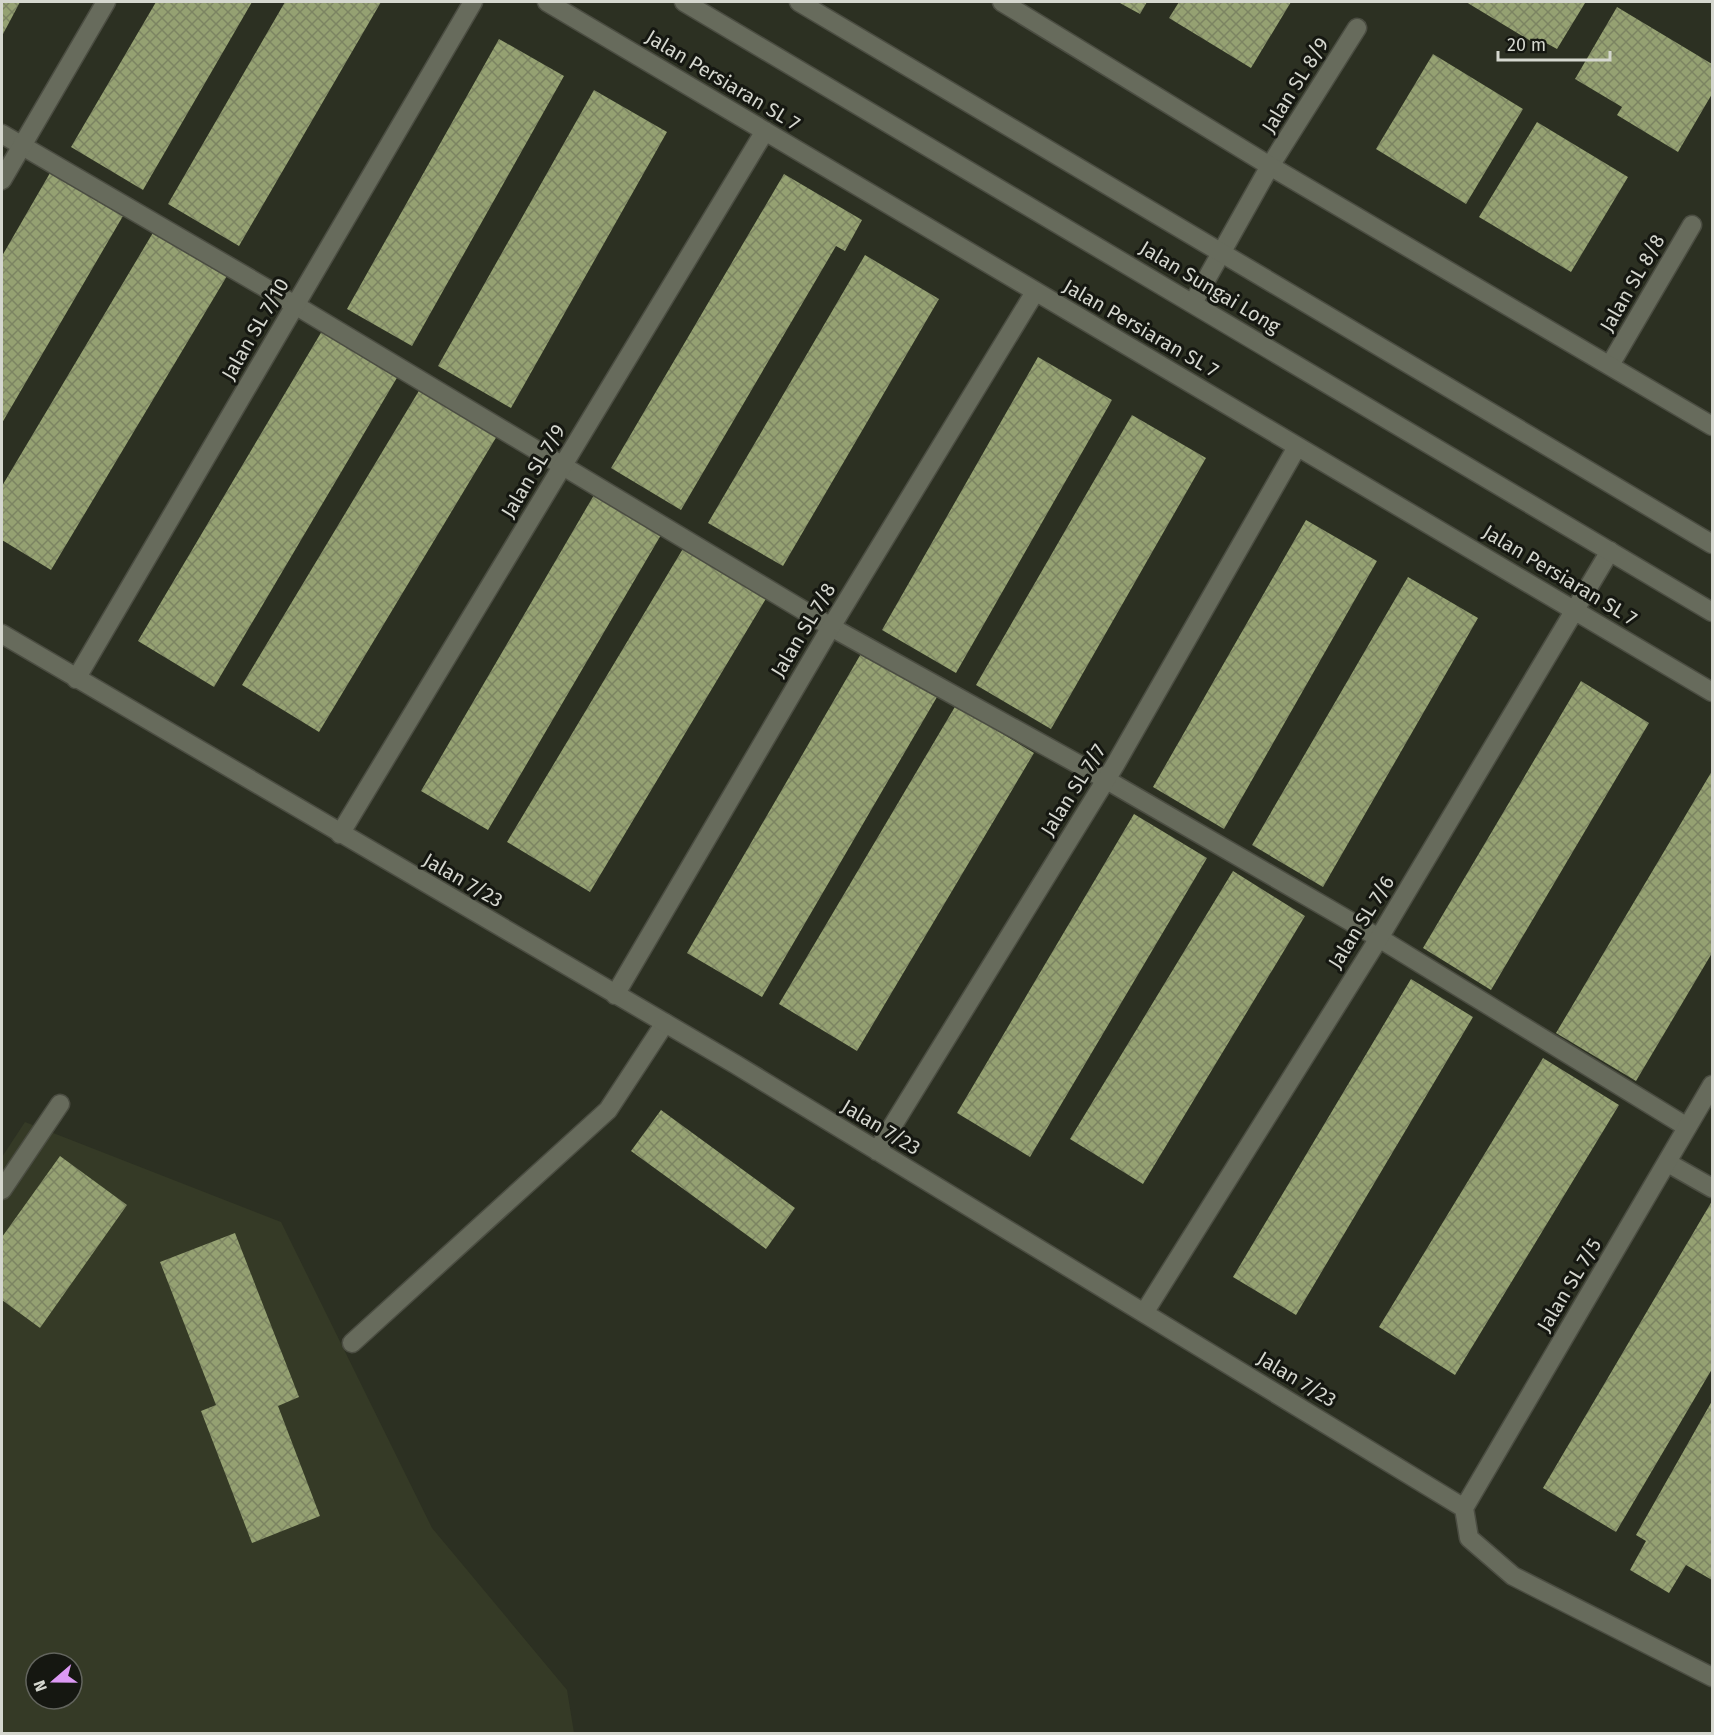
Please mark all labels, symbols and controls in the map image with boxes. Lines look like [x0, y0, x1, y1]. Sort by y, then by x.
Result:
street label: Jalan Persiaran SL 7 [642, 24, 805, 136]
scale bar [1498, 24, 1610, 62]
street label: Jalan SL 8/9 [1256, 33, 1334, 137]
text: 20 m [1507, 34, 1546, 56]
street label: Jalan SL 8/8 [1594, 230, 1670, 336]
street label: Jalan Sungai Long [1135, 236, 1285, 339]
street label: Jalan SL 7/10 [216, 274, 294, 384]
street label: Jalan Persiaran SL 7 [1059, 274, 1223, 382]
street label: Jalan SL 7/9 [496, 420, 570, 522]
street label: Jalan Persiaran SL 7 [1479, 519, 1642, 631]
street label: Jalan SL 7/8 [766, 579, 840, 681]
street label: Jalan SL 7/7 [1035, 739, 1111, 840]
street label: Jalan 7/23 [419, 848, 507, 912]
street label: Jalan SL 7/6 [1323, 871, 1399, 973]
street label: Jalan 7/23 [837, 1094, 925, 1160]
street label: Jalan SL 7/5 [1532, 1234, 1606, 1336]
street label: Jalan 7/23 [1253, 1346, 1341, 1412]
north arrow [24, 1651, 84, 1711]
text: N [30, 1678, 51, 1694]

